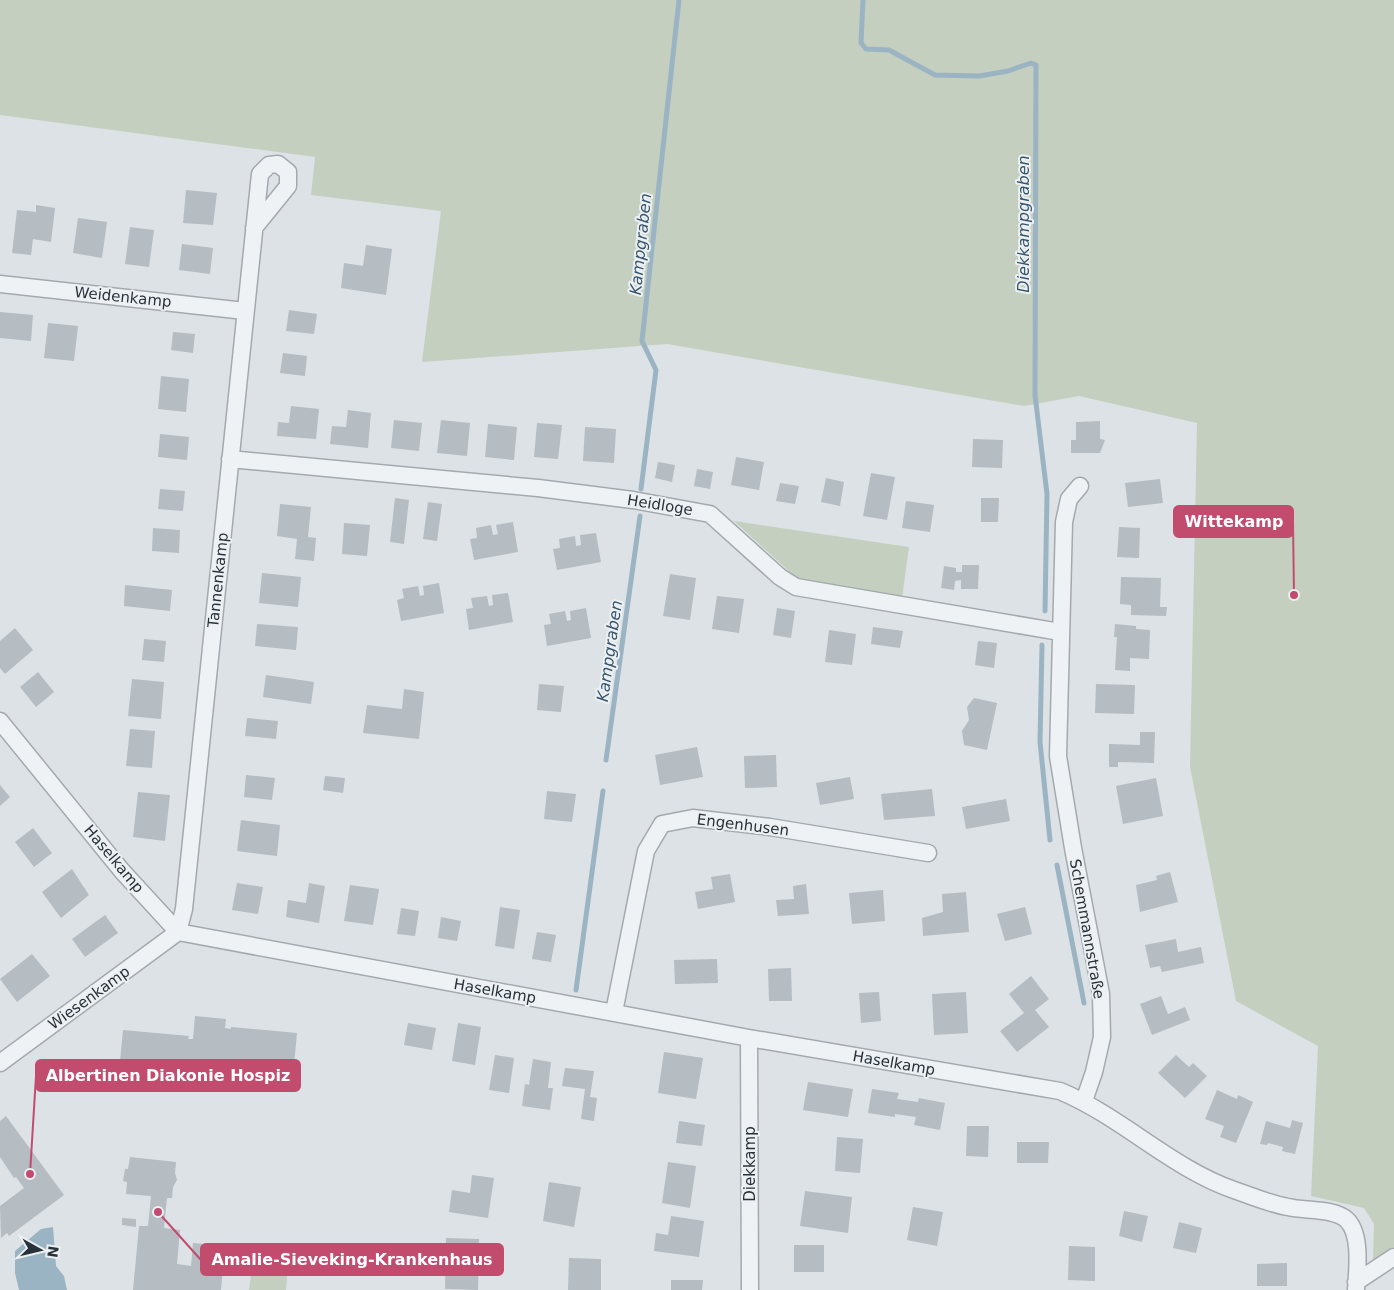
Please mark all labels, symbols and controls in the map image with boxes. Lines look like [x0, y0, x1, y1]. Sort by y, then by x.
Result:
water label: Diekkampgraben [1014, 155, 1033, 293]
water label: Kampgraben [626, 192, 655, 296]
street label: Weidenkamp [74, 283, 172, 311]
street label: Heidloge [626, 491, 694, 519]
callout: Wittekamp [1174, 506, 1293, 537]
text: Wittekamp [1185, 512, 1283, 531]
street label: Tannenkamp [204, 532, 232, 629]
water label: Kampgraben [593, 599, 626, 703]
street label: Engenhusen [696, 810, 790, 840]
street label: Haselkamp [80, 821, 148, 897]
street label: Schemmannstraße [1066, 858, 1108, 1000]
street label: Wiesenkamp [45, 962, 133, 1034]
street label: Haselkamp [452, 975, 538, 1007]
street label: Haselkamp [851, 1047, 937, 1079]
callout: Albertinen Diakonie Hospiz [36, 1060, 300, 1091]
text: Albertinen Diakonie Hospiz [46, 1066, 290, 1085]
street label: Diekkamp [741, 1126, 759, 1202]
north arrow [15, 1225, 65, 1275]
callout: Amalie-Sieveking-Krankenhaus [201, 1244, 503, 1275]
text: N [44, 1245, 62, 1259]
text: Amalie-Sieveking-Krankenhaus [211, 1250, 493, 1269]

